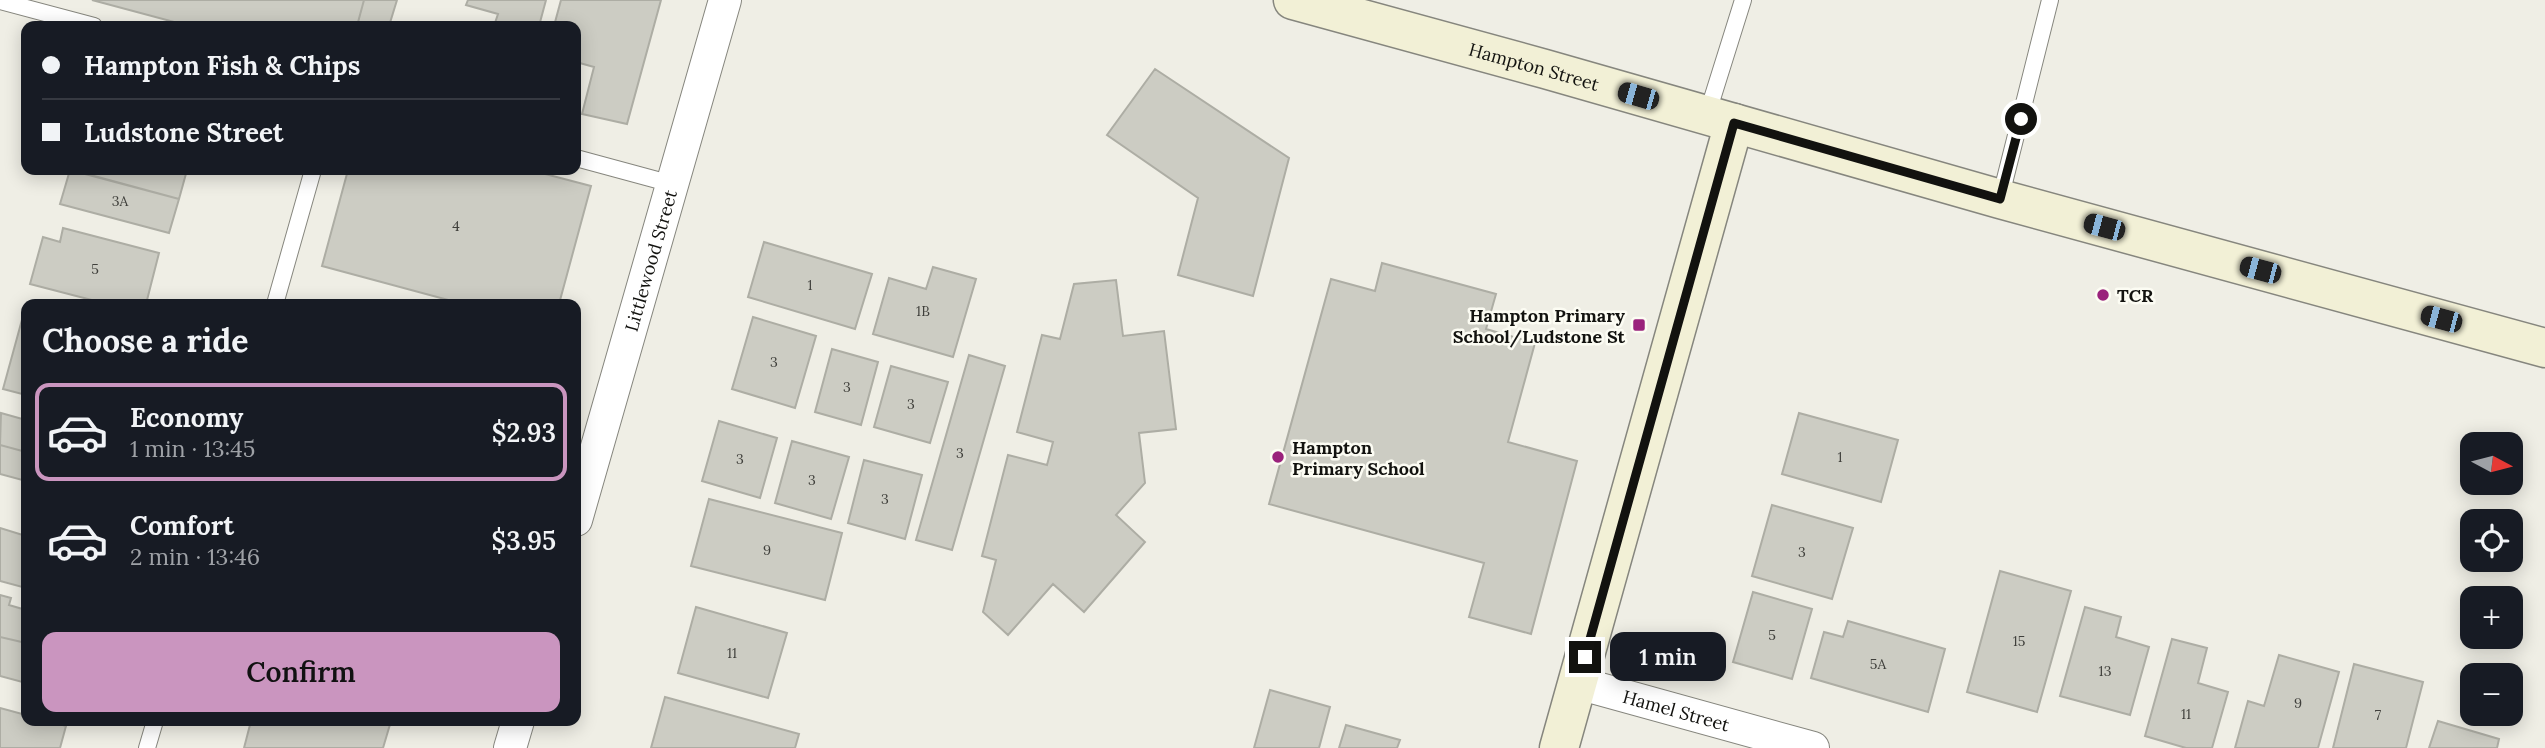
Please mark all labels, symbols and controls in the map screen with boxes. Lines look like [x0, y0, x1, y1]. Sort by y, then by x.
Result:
street label: Hampton Street [1466, 37, 1602, 95]
text: Hampton Fish & Chips [84, 49, 360, 82]
car [1615, 80, 1662, 112]
route start [2005, 103, 2037, 135]
text: Ludstone Street [84, 116, 284, 149]
street label: Littlewood Street [619, 187, 682, 334]
house number: 3A [112, 192, 129, 210]
car [2081, 211, 2128, 243]
house number: 4 [452, 217, 460, 235]
car [2237, 254, 2284, 286]
house number: 5 [91, 260, 99, 278]
house number: 1 [807, 276, 813, 294]
place label: TCR [2117, 284, 2154, 307]
marker: TCR [2095, 287, 2111, 303]
house number: 1B [916, 302, 930, 320]
car [2418, 303, 2465, 335]
place label: Hampton Primary School/Ludstone St [1453, 304, 1626, 348]
marker: Hampton Primary School/Ludstone St [1631, 317, 1647, 333]
text: Choose a ride [42, 320, 249, 361]
house number: 3 [770, 353, 778, 371]
house number: 3 [843, 378, 851, 396]
house number: 3 [907, 395, 915, 413]
icon: car [46, 401, 109, 464]
text: Economy [130, 401, 243, 434]
text: $2.93 [492, 416, 556, 449]
north arrow [2460, 432, 2524, 495]
map controls [2460, 432, 2523, 726]
text: 1 min · 13:45 [130, 434, 255, 463]
place label: Hampton Primary School [1292, 436, 1425, 480]
house number: 3 [956, 444, 964, 462]
house number: 1 [1837, 448, 1843, 466]
marker: Hampton Primary School [1270, 449, 1286, 465]
house number: 3 [736, 450, 744, 468]
house number: 3 [808, 471, 816, 489]
house number: 3 [881, 490, 889, 508]
icon: car [46, 509, 109, 572]
text: Comfort [130, 509, 234, 542]
button: locate [2460, 509, 2523, 572]
text: $3.95 [491, 524, 556, 557]
house number: 9 [763, 541, 771, 559]
text: 2 min · 13:46 [130, 542, 260, 571]
house number: 3 [1798, 543, 1806, 561]
button: + [2460, 586, 2523, 649]
house number: 5 [1768, 626, 1776, 644]
button: Confirm [42, 632, 560, 712]
callout: 1 min [1610, 632, 1725, 682]
house number: 15 [2013, 632, 2025, 650]
route end [1569, 641, 1601, 673]
text: 1 min [1639, 642, 1697, 671]
house number: 11 [727, 644, 737, 662]
house number: 5A [1870, 655, 1886, 673]
house number: 13 [2099, 662, 2112, 680]
button: − [2460, 663, 2523, 726]
street label: Hamel Street [1620, 684, 1732, 736]
house number: 9 [2294, 694, 2302, 712]
house number: 11 [2181, 705, 2191, 723]
house number: 7 [2375, 706, 2382, 724]

